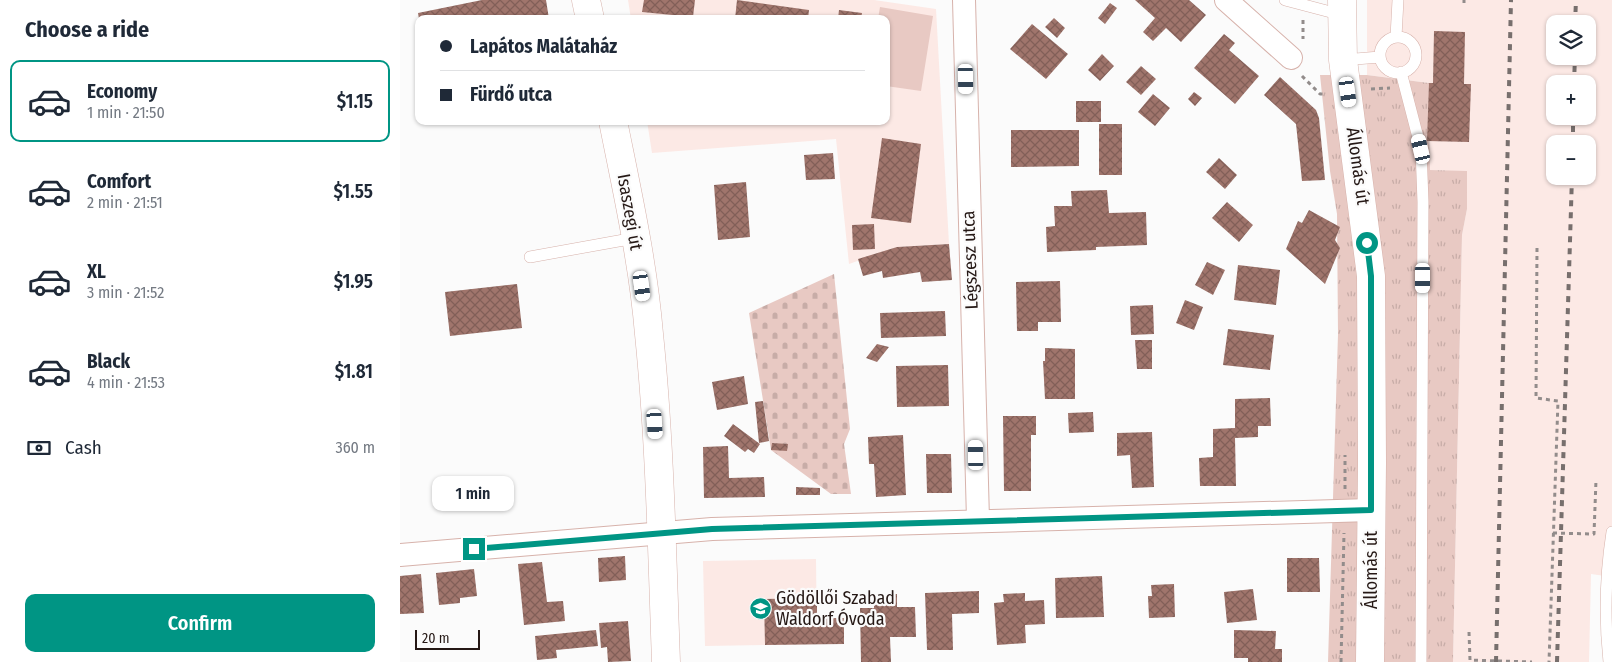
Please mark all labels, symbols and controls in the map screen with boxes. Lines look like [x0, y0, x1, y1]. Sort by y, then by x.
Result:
map controls [1546, 15, 1596, 185]
button: layers [1546, 15, 1596, 65]
text: Choose a ride [25, 16, 149, 43]
text: Lapátos Malátaház [470, 35, 617, 58]
car [958, 64, 973, 94]
button: + [1546, 75, 1596, 125]
car [1338, 76, 1357, 108]
icon: car [27, 79, 72, 124]
text: Economy [87, 80, 157, 103]
text: Fürdő utca [470, 83, 552, 106]
text: $1.15 [337, 90, 373, 113]
text: 1 min · 21:50 [87, 103, 165, 122]
street label: Állomás út [1342, 126, 1375, 206]
car [1410, 133, 1431, 165]
button: − [1546, 135, 1596, 185]
icon: car [27, 169, 72, 214]
text: Comfort [87, 170, 151, 193]
street label: Isaszegi út [612, 172, 648, 252]
text: $1.55 [334, 180, 373, 203]
text: 2 min · 21:51 [87, 193, 163, 212]
street label: Légszesz utca [957, 210, 983, 310]
route start [1356, 232, 1378, 254]
icon: car [27, 259, 72, 304]
text: XL [87, 260, 106, 283]
car [1415, 263, 1430, 293]
text: $1.95 [334, 270, 373, 293]
car [632, 270, 651, 302]
text: 3 min · 21:52 [87, 283, 164, 302]
icon: car [27, 349, 72, 394]
text: Black [87, 350, 130, 373]
text: $1.81 [335, 360, 373, 383]
text: 4 min · 21:53 [87, 373, 165, 392]
car [646, 409, 663, 439]
icon: cash [25, 434, 53, 462]
text: Cash [65, 436, 102, 459]
text: 360 m [335, 438, 375, 457]
car [968, 440, 983, 470]
callout: 1 min [433, 476, 515, 512]
text: 1 min [456, 484, 490, 503]
street label: Állomás út [1359, 531, 1382, 609]
route end [463, 538, 485, 560]
place label: Gödöllői Szabad Waldorf Óvoda [776, 587, 895, 630]
button: Confirm [25, 594, 375, 652]
school or university icon: Gödöllői Szabad Waldorf Óvoda [748, 596, 772, 620]
scale bar [415, 627, 480, 650]
text: 20 m [422, 630, 450, 647]

